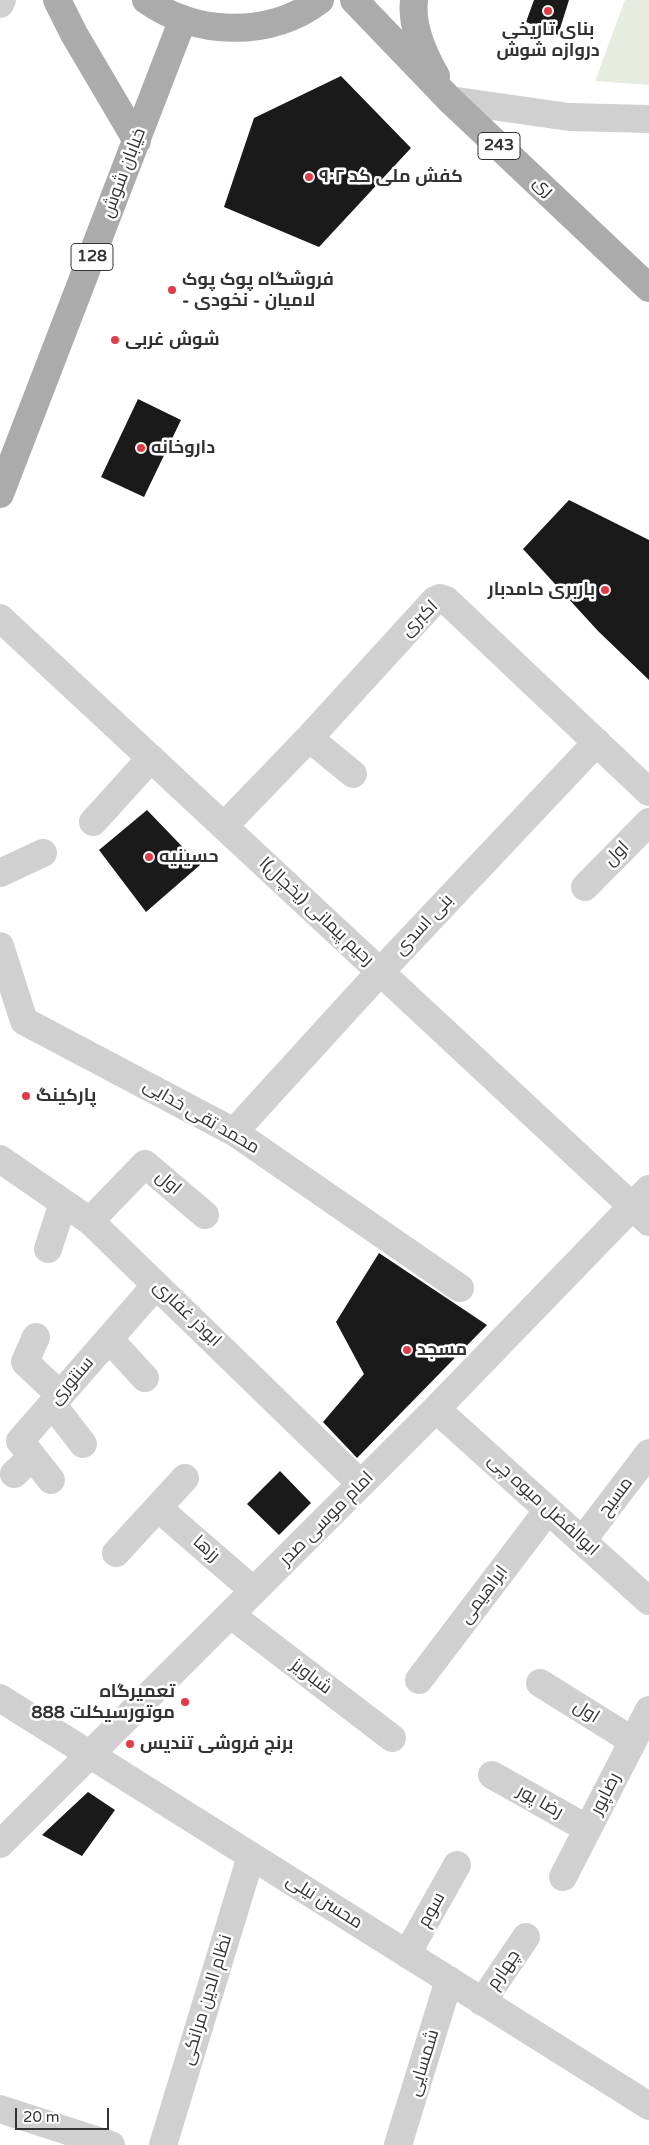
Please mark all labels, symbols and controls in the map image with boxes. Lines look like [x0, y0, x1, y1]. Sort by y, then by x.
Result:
marker: بنای تاریخی دروازه شوش [542, 5, 554, 17]
place label: بنای تاریخی دروازه شوش [496, 19, 600, 62]
street label: خیابان شوش [97, 125, 151, 221]
road number: 243 [478, 132, 520, 160]
place label: کفش ملی کد ۹۰۲ [319, 166, 463, 188]
marker: کفش ملی کد ۹۰۲ [303, 171, 315, 183]
street label: ری [528, 172, 558, 202]
road number: 128 [71, 243, 113, 270]
place label: فروشگاه پوک پوک - لاميان - نخودی [182, 269, 334, 312]
marker: فروشگاه پوک پوک - لاميان - نخودی [166, 284, 178, 296]
place label: شوش غربی [125, 329, 220, 351]
marker: شوش غربی [109, 334, 121, 346]
place label: داروخانه [151, 437, 215, 459]
marker: داروخانه [135, 442, 147, 454]
place label: باربری حامدبار [488, 579, 595, 601]
marker: باربری حامدبار [599, 584, 611, 596]
street label: اکبری [397, 596, 443, 642]
street label: اول [600, 837, 634, 871]
place label: حسینیه [159, 846, 219, 868]
marker: حسینیه [143, 851, 155, 863]
street label: رحیم پیمانی (یخچال)ا [254, 853, 378, 971]
street label: بنی اسدی [390, 890, 458, 960]
street label: محمد تقی خدایی [139, 1075, 263, 1159]
place label: پارکینگ [36, 1085, 96, 1107]
marker: پارکینگ [20, 1090, 32, 1102]
street label: اول [151, 1166, 185, 1200]
street label: ابوذر غفاری [148, 1276, 226, 1352]
place label: مسجد [417, 1339, 467, 1361]
marker: مسجد [401, 1344, 413, 1356]
street label: سنتوری [45, 1353, 99, 1409]
street label: ابوالفضل میوه چی [483, 1449, 603, 1561]
street label: امام موسی صدر [275, 1467, 379, 1571]
street label: مسیح [594, 1473, 638, 1521]
street label: رزها [188, 1531, 224, 1567]
street label: ابراهیمی [455, 1562, 513, 1628]
street label: شباویز [286, 1655, 336, 1699]
place label: تعمیرگاه موتورسیکلت 888 [31, 1681, 175, 1724]
marker: تعمیرگاه موتورسیکلت 888 [179, 1696, 191, 1708]
street label: اول [569, 1696, 603, 1728]
place label: برنج فروشی تندیس [140, 1733, 293, 1755]
marker: برنج فروشی تندیس [124, 1738, 136, 1750]
street label: رضاپور [586, 1769, 626, 1819]
street label: رضا پور [513, 1781, 567, 1823]
street label: محسن نیلی [282, 1870, 366, 1934]
street label: سوم [414, 1889, 450, 1931]
street label: نظام الدین مرانکی [177, 1932, 237, 2068]
street label: چهارم [483, 1946, 525, 1994]
street label: شمسایی [404, 2027, 444, 2099]
scale bar [18, 2098, 111, 2130]
text: 20 m [23, 2108, 60, 2126]

